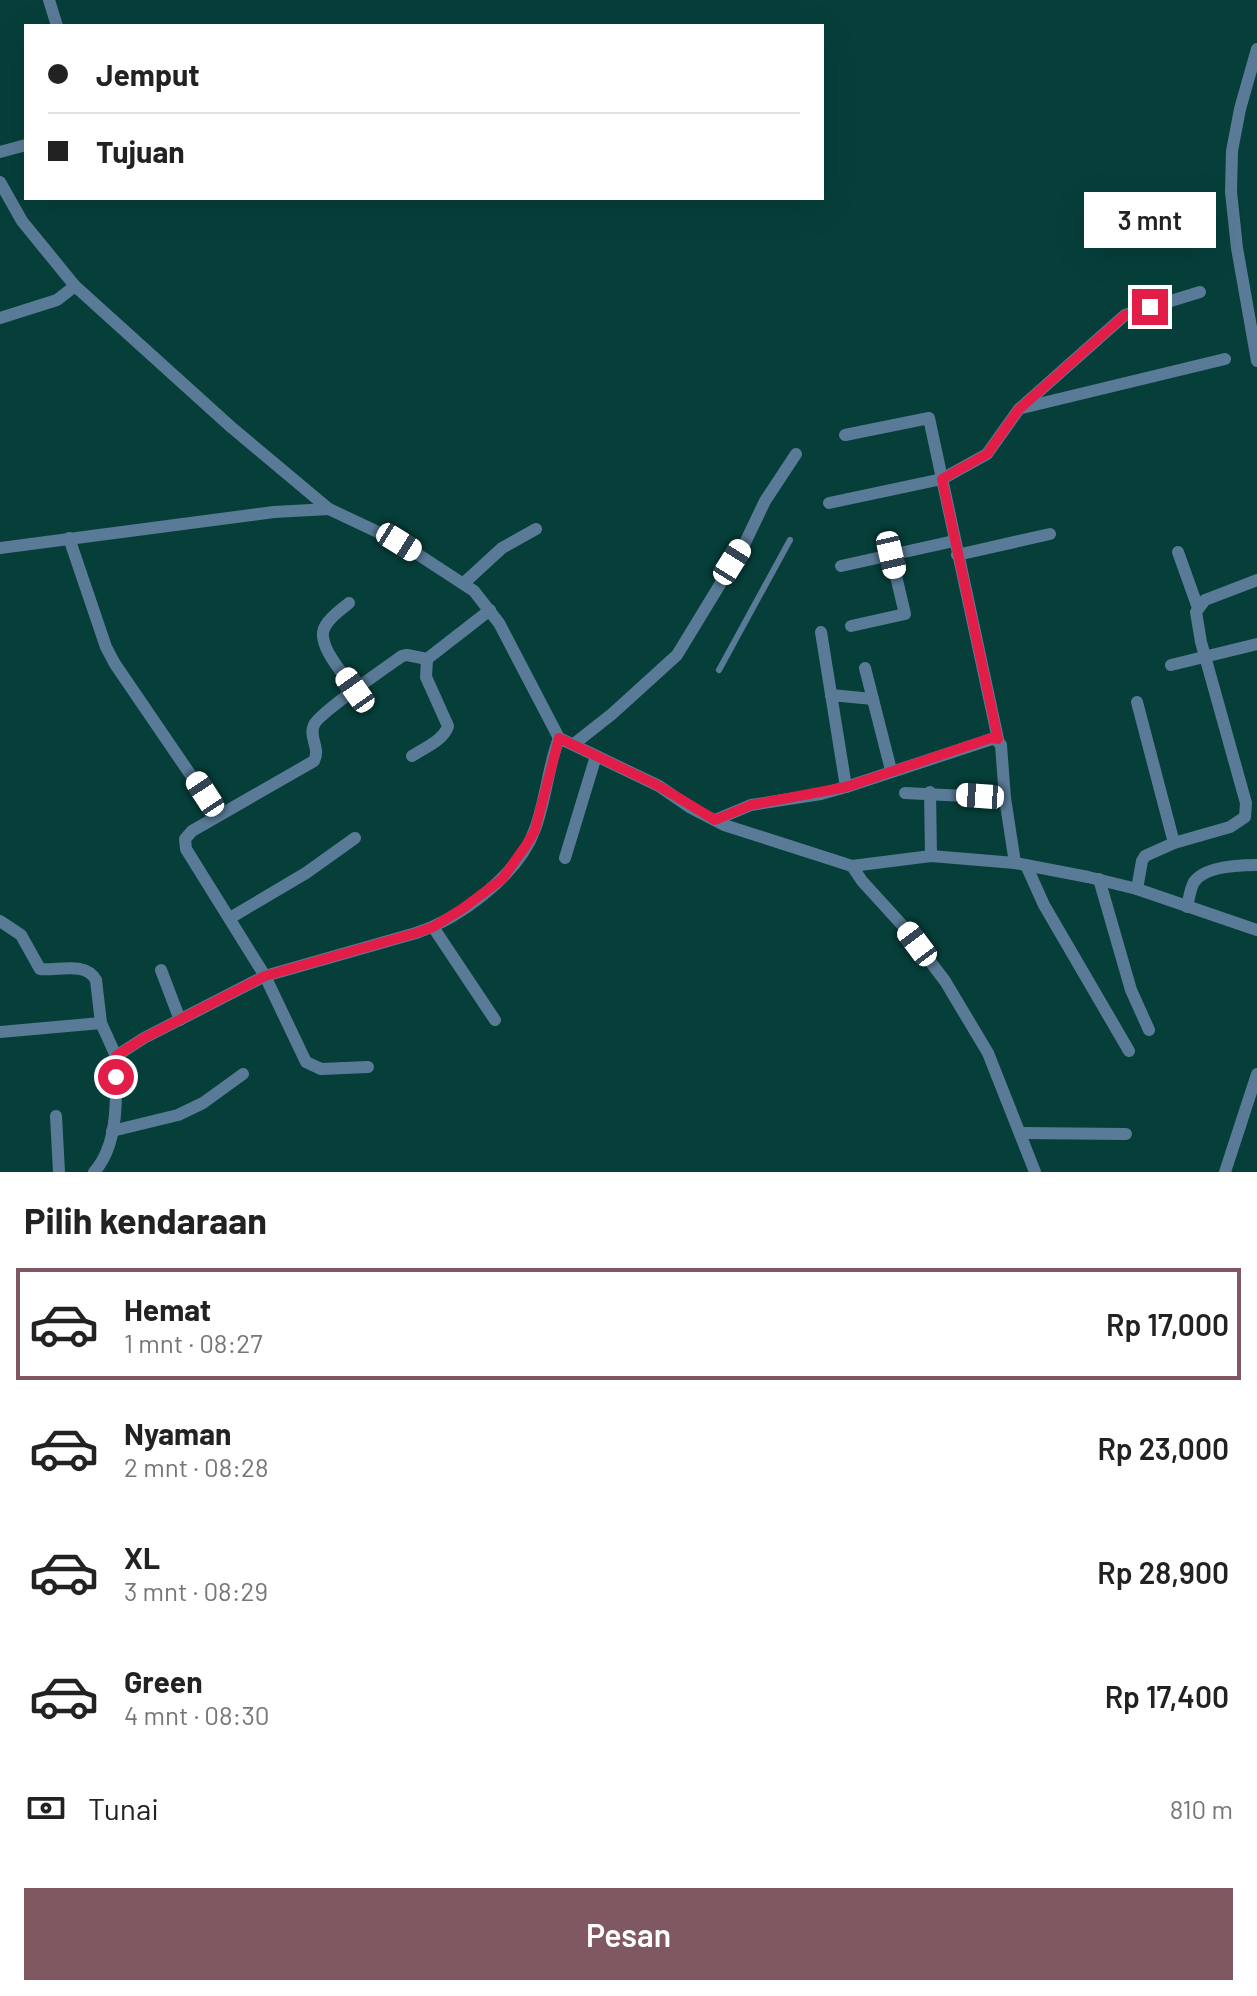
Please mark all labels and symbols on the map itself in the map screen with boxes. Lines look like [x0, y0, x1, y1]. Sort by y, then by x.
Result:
callout: 3 mnt [1084, 191, 1216, 247]
route end [1132, 289, 1168, 325]
car [372, 519, 426, 565]
car [874, 529, 908, 581]
car [709, 535, 755, 589]
car [331, 663, 379, 717]
car [182, 767, 228, 821]
car [955, 782, 1005, 810]
car [893, 918, 941, 970]
route start [98, 1059, 134, 1095]

